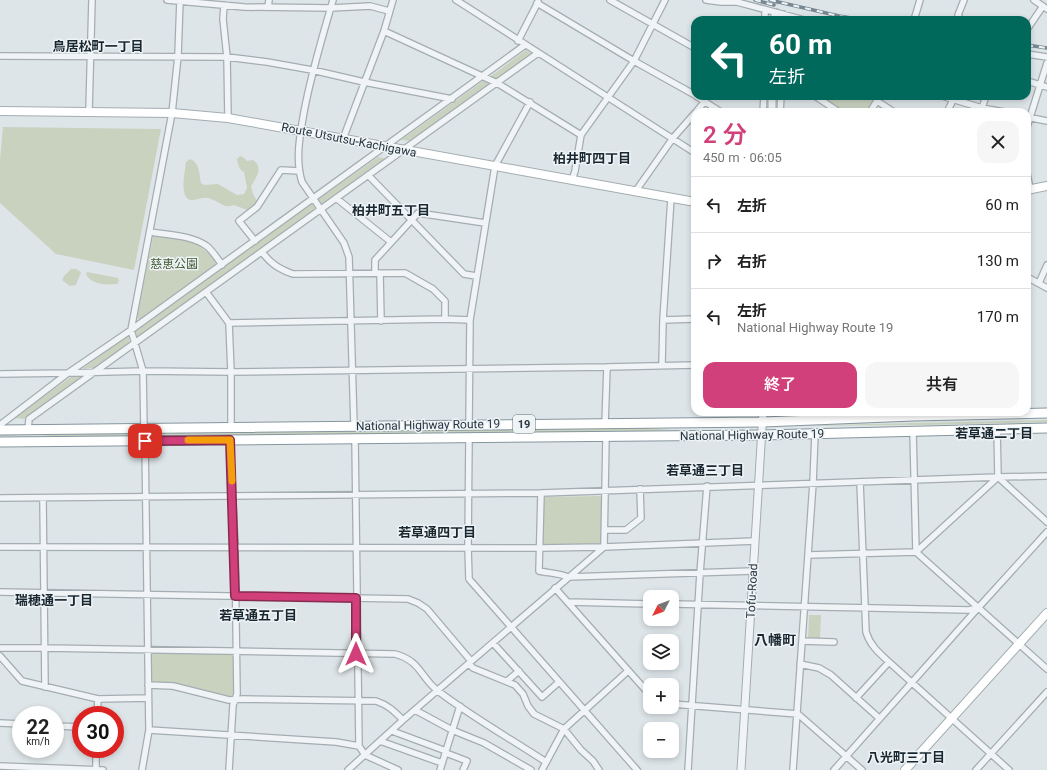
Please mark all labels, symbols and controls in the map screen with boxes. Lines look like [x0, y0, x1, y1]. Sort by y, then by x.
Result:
text: 60 m [769, 28, 832, 61]
icon: left [703, 32, 755, 84]
district label: 鳥居松町一丁目 [52, 39, 144, 54]
text: 左折 [769, 66, 805, 87]
street label: Route Utsutsu-Kachigawa [280, 120, 418, 160]
text: 2 分 [703, 121, 747, 149]
button: close [977, 121, 1019, 163]
text: 450 m · 06:05 [703, 150, 782, 165]
district label: 柏井町四丁目 [553, 151, 631, 166]
icon: left [703, 194, 725, 216]
text: 60 m [985, 196, 1019, 214]
text: 左折 [737, 197, 767, 215]
district label: 柏井町五丁目 [352, 203, 430, 218]
icon: right [703, 250, 725, 272]
text: 130 m [977, 252, 1019, 270]
text: 右折 [737, 253, 767, 271]
park label: 慈恵公園 [150, 257, 198, 271]
text: 左折 [737, 302, 767, 320]
icon: left [703, 306, 725, 328]
text: 170 m [977, 308, 1019, 326]
text: National Highway Route 19 [737, 320, 893, 335]
button: 終了 [703, 362, 857, 408]
button: 共有 [865, 362, 1019, 408]
road number: 19 [513, 415, 535, 433]
street label: National Highway Route 19 [356, 417, 500, 433]
pin [128, 424, 162, 458]
district label: 若草通二丁目 [955, 426, 1033, 441]
street label: National Highway Route 19 [680, 427, 824, 443]
icon: arrive [134, 430, 156, 452]
district label: 若草通三丁目 [666, 463, 744, 478]
district label: 若草通四丁目 [398, 525, 476, 540]
street label: Tofu-Road [744, 563, 760, 619]
north arrow [643, 590, 679, 626]
map controls [643, 590, 679, 758]
district label: 瑞穂通一丁目 [15, 593, 93, 608]
district label: 若草通五丁目 [219, 608, 297, 623]
district label: 八幡町 [754, 632, 796, 648]
position arrow [335, 633, 377, 675]
button: layers [643, 634, 679, 670]
button: + [643, 678, 679, 714]
speed limit sign: 30 [72, 706, 124, 758]
text: 22 [27, 715, 49, 739]
button: − [643, 722, 679, 758]
text: km/h [26, 736, 50, 747]
district label: 八光町三丁目 [867, 750, 945, 765]

